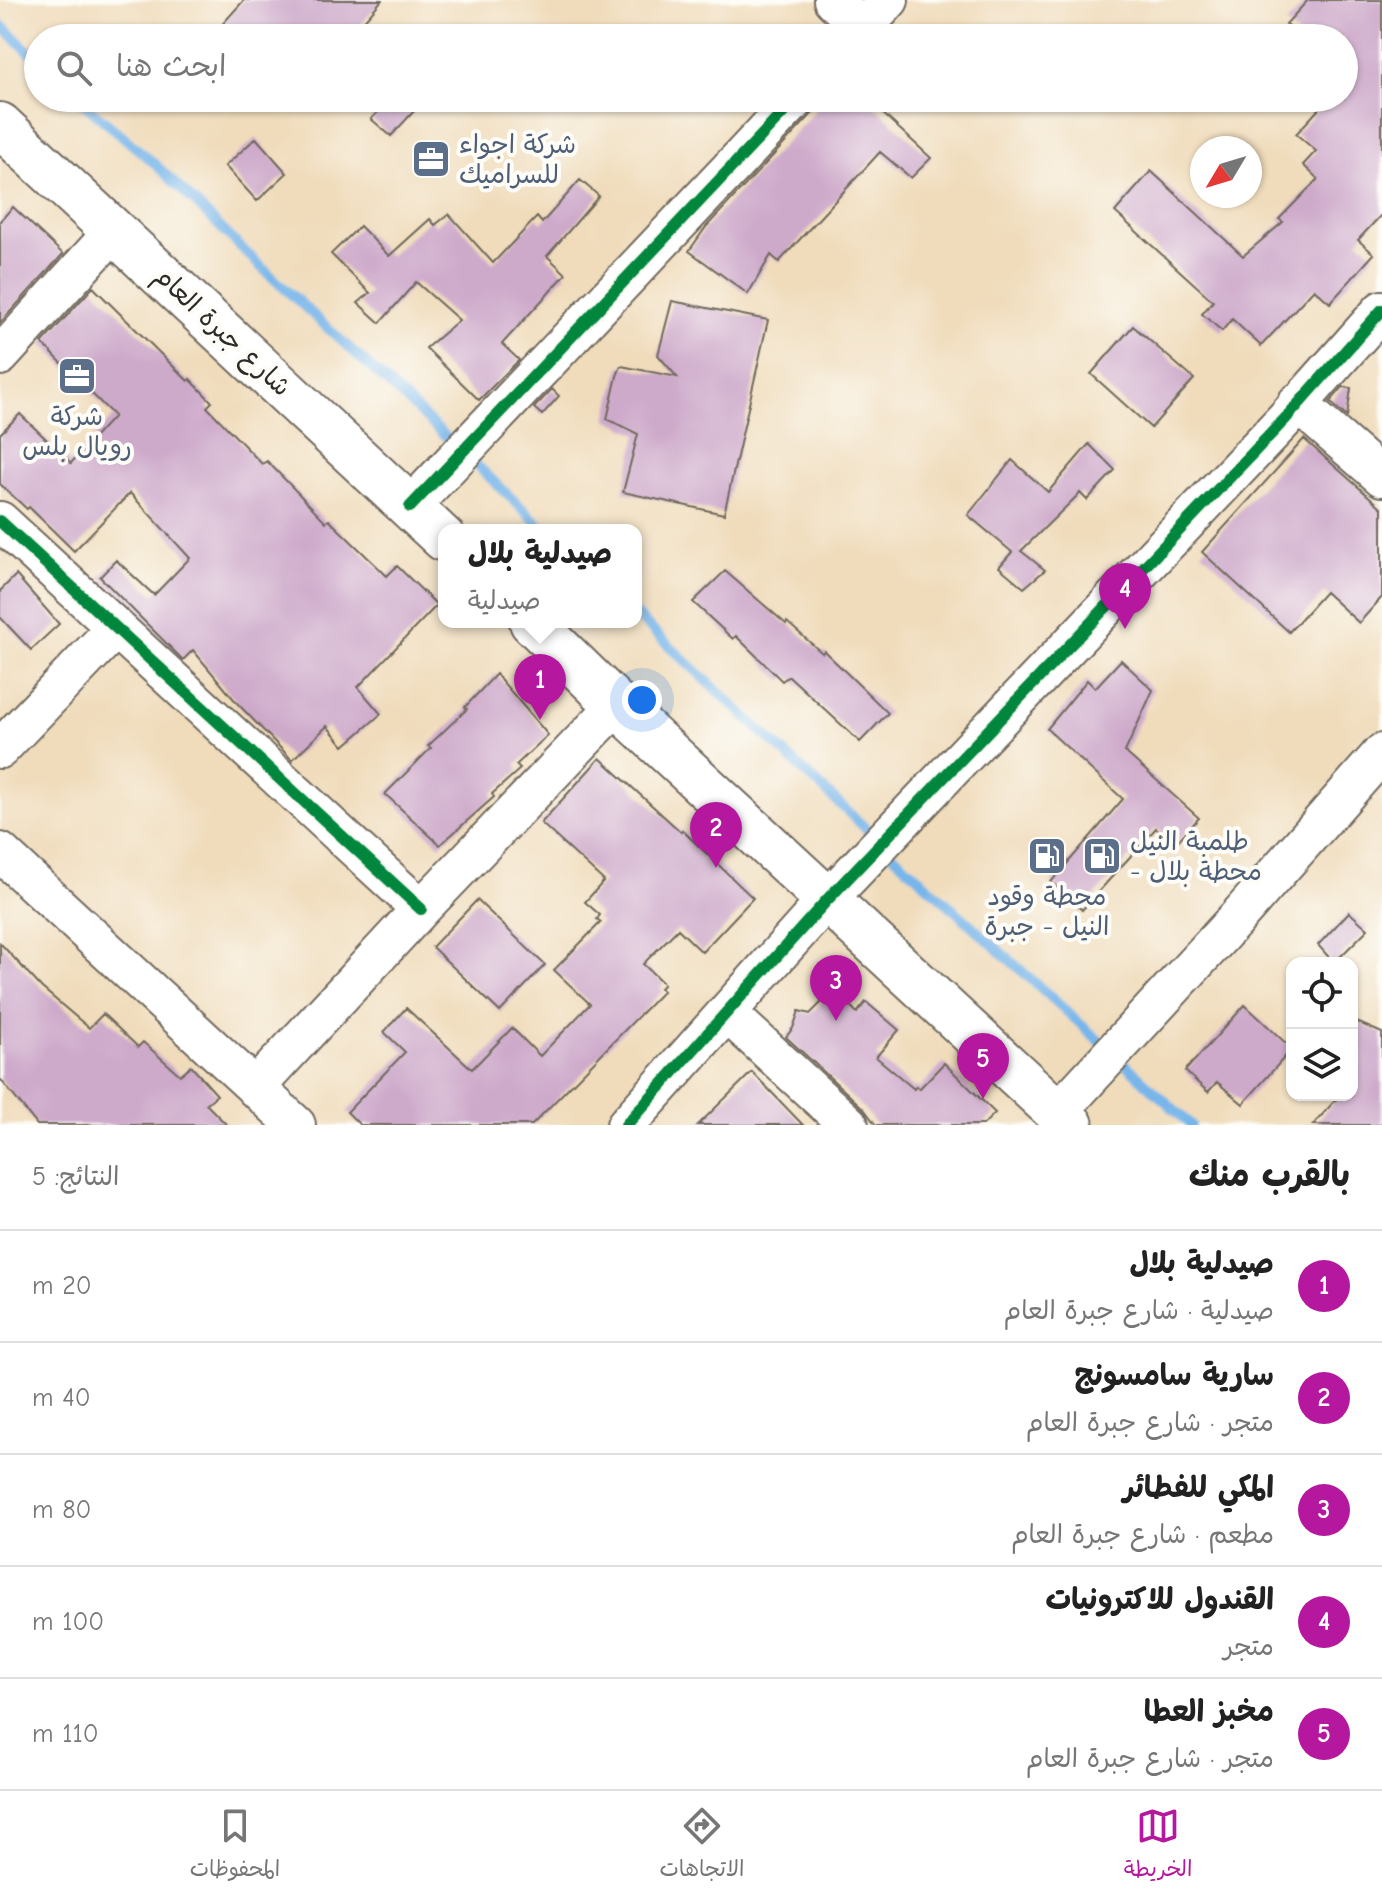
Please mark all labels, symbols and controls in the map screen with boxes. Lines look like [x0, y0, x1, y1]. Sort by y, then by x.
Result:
search box [24, 24, 1358, 112]
icon: search [52, 46, 96, 90]
text: ابحث هنا [116, 49, 226, 84]
place label: شركة اجواء للسراميك [459, 130, 576, 190]
north arrow [1190, 136, 1262, 208]
office icon: شركة اجواء للسراميك [410, 138, 452, 180]
street label: شارع جبرة العام [145, 261, 297, 405]
office icon: شركة رويال بلس [56, 355, 98, 397]
place label: شركة رويال بلس [22, 402, 132, 462]
popup [438, 524, 642, 628]
text: صيدلية بلال [468, 536, 612, 571]
pin: 4 [1099, 563, 1151, 629]
text: صيدلية [468, 586, 541, 616]
pin: 1 [514, 654, 566, 720]
your location [622, 680, 662, 720]
pin: 2 [690, 802, 742, 868]
place label: طلمبة النيل - محطة بلال [1130, 827, 1262, 887]
fuel station icon: محطة وقود النيل - جبرة [1026, 835, 1068, 877]
fuel station icon: طلمبة النيل - محطة بلال [1081, 835, 1123, 877]
place label: محطة وقود النيل - جبرة [985, 882, 1109, 942]
pin: 3 [810, 955, 862, 1021]
map controls [1286, 957, 1358, 1101]
button: locate [1286, 957, 1358, 1029]
button: layers [1286, 1029, 1358, 1101]
pin: 5 [957, 1033, 1009, 1099]
text: بالقرب منك [1189, 1155, 1350, 1195]
text: النتائج: 5 [32, 1162, 119, 1192]
text: صيدلية بلال [1129, 1246, 1274, 1281]
text: 20 m [32, 1271, 92, 1301]
text: 1 [1319, 1271, 1329, 1301]
text: صيدلية · شارع جبرة العام [1004, 1296, 1274, 1326]
text: سارية سامسونج [1074, 1358, 1274, 1393]
text: 40 m [32, 1383, 91, 1413]
text: 2 [1318, 1383, 1330, 1413]
text: متجر · شارع جبرة العام [1026, 1408, 1274, 1438]
text: المكي للفطائر [1123, 1470, 1274, 1505]
text: 80 m [32, 1495, 91, 1525]
text: 3 [1318, 1495, 1330, 1525]
text: مطعم · شارع جبرة العام [1011, 1520, 1274, 1550]
text: القندول للاكترونيات [1045, 1582, 1274, 1617]
text: 100 m [32, 1607, 104, 1637]
text: 4 [1318, 1607, 1330, 1637]
text: متجر [1223, 1632, 1274, 1662]
text: مخبز العطا [1144, 1694, 1274, 1729]
text: 110 m [32, 1719, 99, 1749]
text: 5 [1317, 1719, 1331, 1749]
text: متجر · شارع جبرة العام [1026, 1744, 1274, 1774]
tab: المحفوظات [190, 1804, 280, 1888]
tab: الاتجاهات [660, 1804, 744, 1888]
tab: الخريطة [1124, 1804, 1192, 1888]

